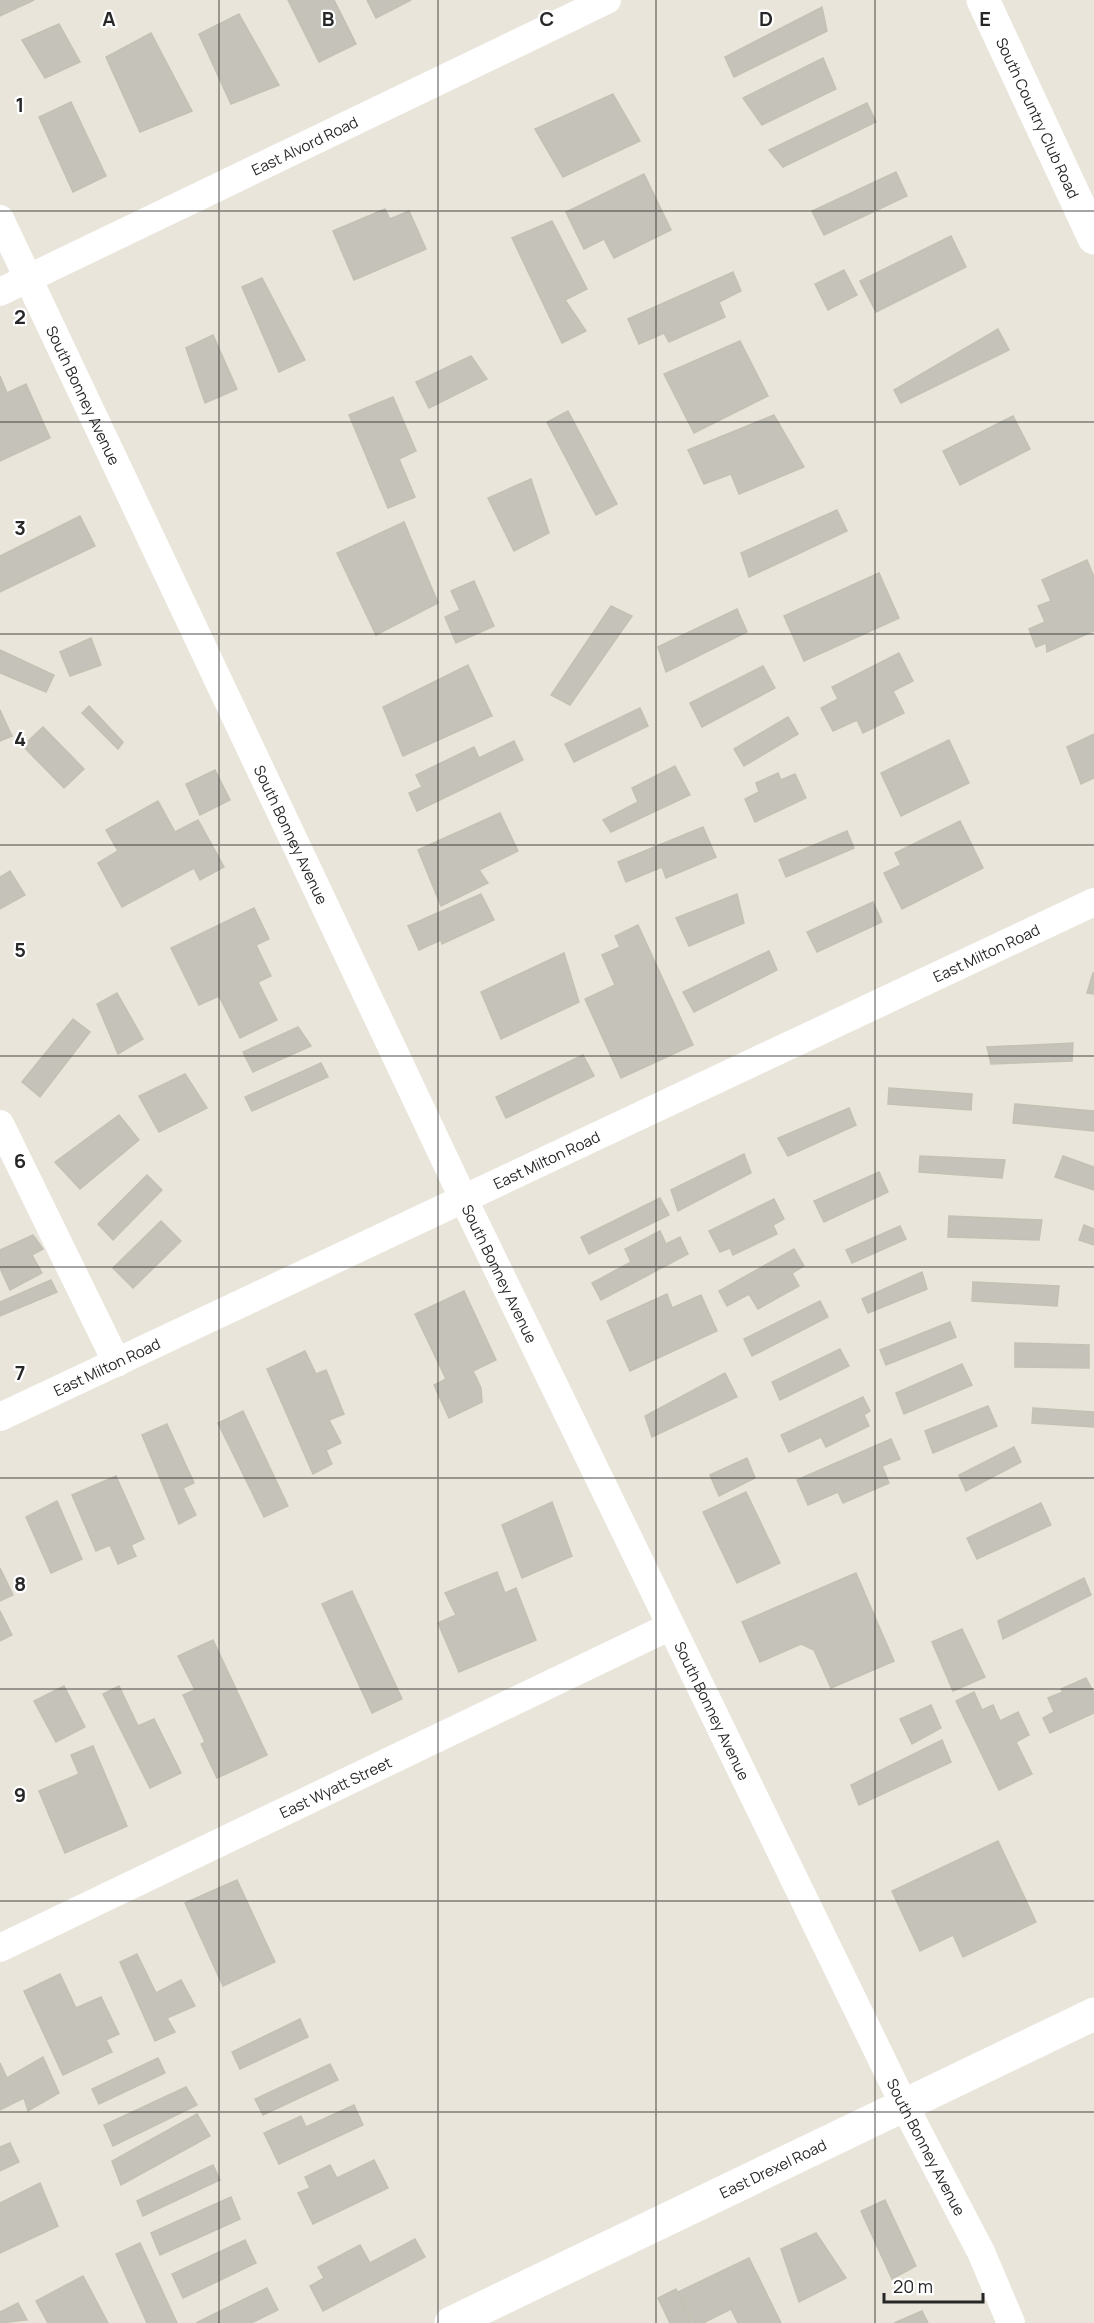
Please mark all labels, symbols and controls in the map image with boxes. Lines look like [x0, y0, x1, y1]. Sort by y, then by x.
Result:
text: A [102, 5, 116, 32]
text: B [322, 5, 335, 32]
text: C [540, 5, 554, 32]
text: D [759, 5, 773, 32]
text: E [979, 5, 991, 32]
street label: South Country Club Road [991, 34, 1085, 202]
text: 1 [16, 91, 24, 118]
street label: East Alvord Road [248, 111, 361, 180]
text: 2 [14, 303, 26, 330]
street label: South Bonney Avenue [41, 322, 125, 469]
text: 3 [14, 514, 26, 541]
text: 4 [14, 725, 26, 752]
street label: South Bonney Avenue [249, 762, 333, 908]
street label: East Milton Road [929, 919, 1043, 987]
text: 5 [14, 936, 26, 963]
street label: East Milton Road [490, 1126, 603, 1194]
text: 6 [14, 1147, 26, 1174]
street label: South Bonney Avenue [457, 1201, 542, 1347]
street label: East Milton Road [50, 1333, 163, 1401]
text: 7 [15, 1359, 25, 1386]
text: 8 [14, 1570, 26, 1597]
street label: South Bonney Avenue [670, 1638, 755, 1784]
street label: East Wyatt Street [276, 1751, 395, 1823]
text: 9 [14, 1781, 26, 1808]
street label: South Bonney Avenue [882, 2075, 971, 2219]
street label: East Drexel Road [716, 2134, 830, 2203]
scale bar [884, 2266, 983, 2304]
text: 20 m [893, 2274, 933, 2298]

